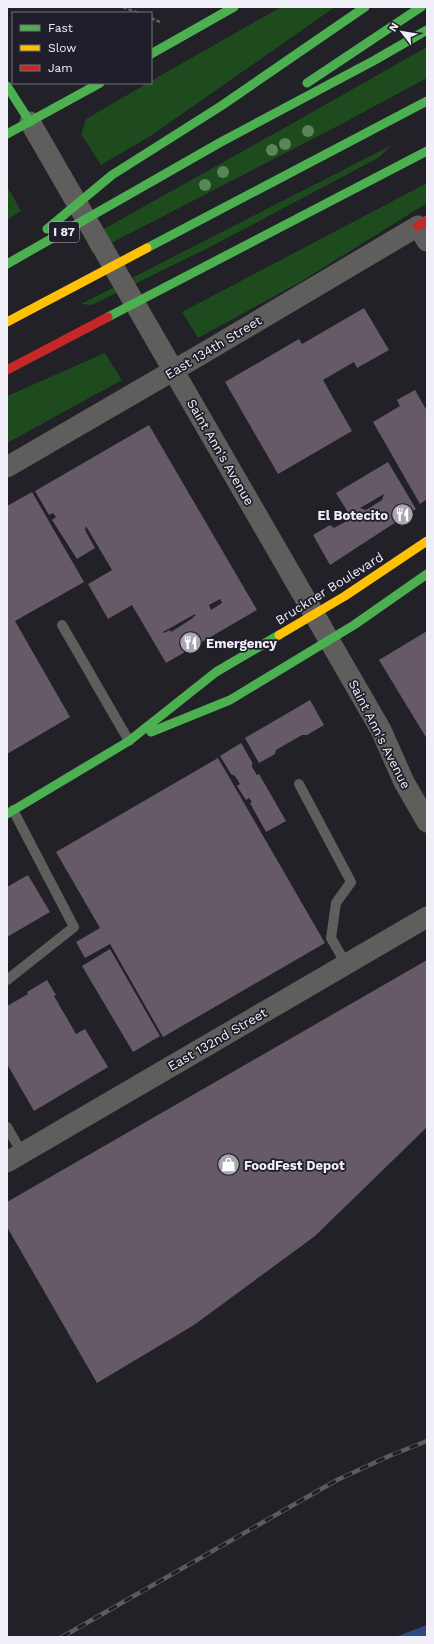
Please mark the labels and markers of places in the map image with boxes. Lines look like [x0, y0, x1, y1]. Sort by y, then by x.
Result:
restaurant icon: El Botecito [390, 502, 416, 528]
place label: El Botecito [318, 508, 388, 523]
restaurant icon: Emergency [178, 630, 204, 656]
place label: Emergency [206, 636, 278, 651]
shop icon: FoodFest Depot [216, 1152, 242, 1178]
place label: FoodFest Depot [244, 1158, 345, 1173]

